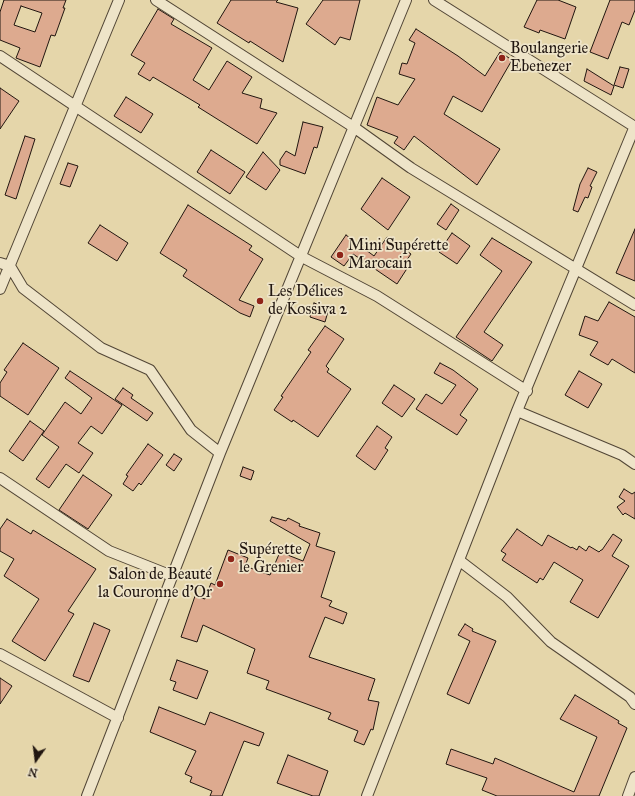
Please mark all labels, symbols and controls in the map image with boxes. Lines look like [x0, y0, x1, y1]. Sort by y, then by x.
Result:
place label: Boulangerie Ebenezer [510, 39, 588, 77]
marker: Boulangerie Ebenezer [497, 53, 507, 63]
place label: Mini Supérette Marocain [348, 236, 448, 274]
marker: Mini Supérette Marocain [335, 250, 345, 260]
place label: Les Délices de Kossiva 2 [268, 282, 347, 320]
marker: Les Délices de Kossiva 2 [255, 296, 265, 306]
place label: Supérette le Grenier [239, 540, 303, 578]
marker: Supérette le Grenier [226, 554, 236, 564]
place label: Salon de Beauté la Couronne d'Or [98, 565, 212, 603]
marker: Salon de Beauté la Couronne d'Or [215, 579, 225, 589]
north arrow [16, 740, 56, 780]
text: N [27, 765, 39, 780]

